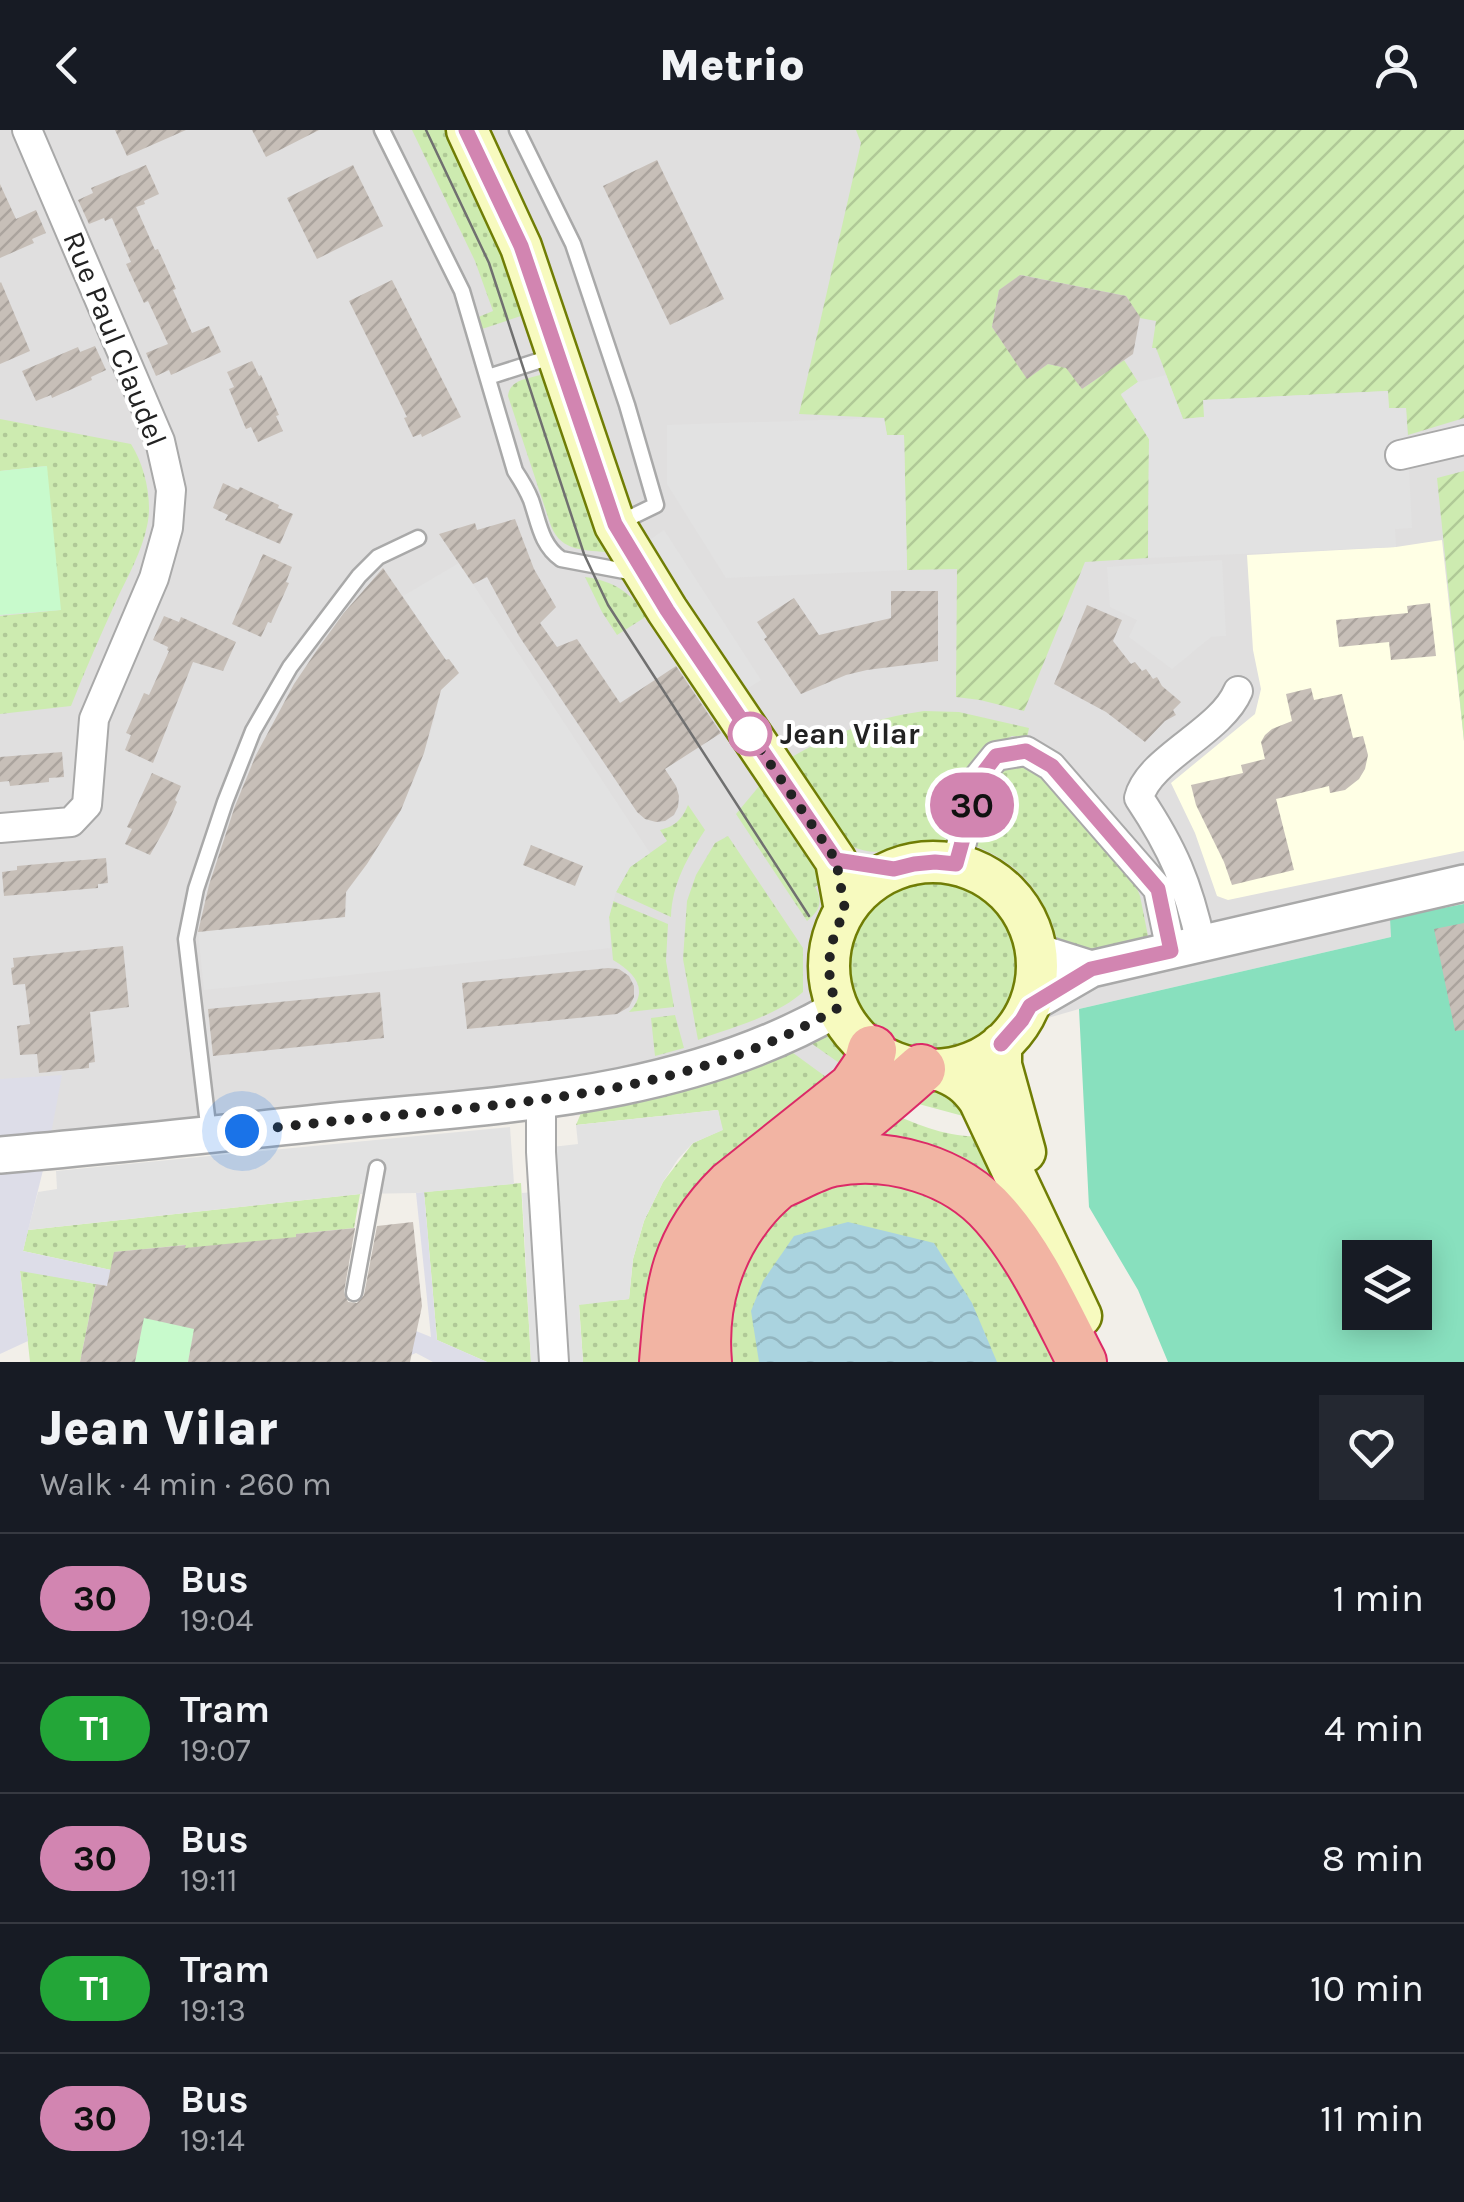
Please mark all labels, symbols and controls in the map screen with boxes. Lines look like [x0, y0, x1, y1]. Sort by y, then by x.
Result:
icon: back [40, 38, 95, 93]
icon: person [1369, 38, 1424, 93]
text: Metrio [659, 39, 805, 91]
street label: Rue Paul Claudel [55, 226, 175, 452]
marker: Jean Vilar [729, 713, 771, 755]
place label: Jean Vilar [780, 716, 920, 752]
line badge: 30 [927, 772, 1017, 838]
text: 30 [950, 785, 994, 826]
your location [217, 1106, 267, 1156]
map controls [1342, 1240, 1432, 1330]
button: layers [1342, 1240, 1432, 1330]
button: heart [1319, 1395, 1424, 1500]
text: Jean Vilar [40, 1400, 277, 1456]
text: Walk · 4 min · 260 m [40, 1466, 332, 1503]
text: Bus [180, 1557, 249, 1602]
text: 1 min [1333, 1576, 1424, 1621]
text: 30 [73, 1578, 117, 1619]
text: 19:04 [180, 1602, 253, 1639]
text: Tram [180, 1687, 270, 1732]
text: 4 min [1324, 1706, 1424, 1751]
text: T1 [79, 1708, 111, 1749]
text: 19:07 [180, 1732, 251, 1769]
text: Bus [180, 1817, 249, 1862]
text: 8 min [1322, 1836, 1424, 1881]
text: 30 [73, 1838, 117, 1879]
text: 19:11 [180, 1862, 238, 1899]
text: Tram [180, 1947, 270, 1992]
text: 10 min [1310, 1966, 1424, 2011]
text: T1 [79, 1968, 111, 2009]
text: 19:13 [180, 1992, 246, 2029]
text: Bus [180, 2077, 249, 2122]
text: 11 min [1320, 2096, 1424, 2141]
text: 30 [73, 2098, 117, 2139]
text: 19:14 [180, 2122, 245, 2159]

